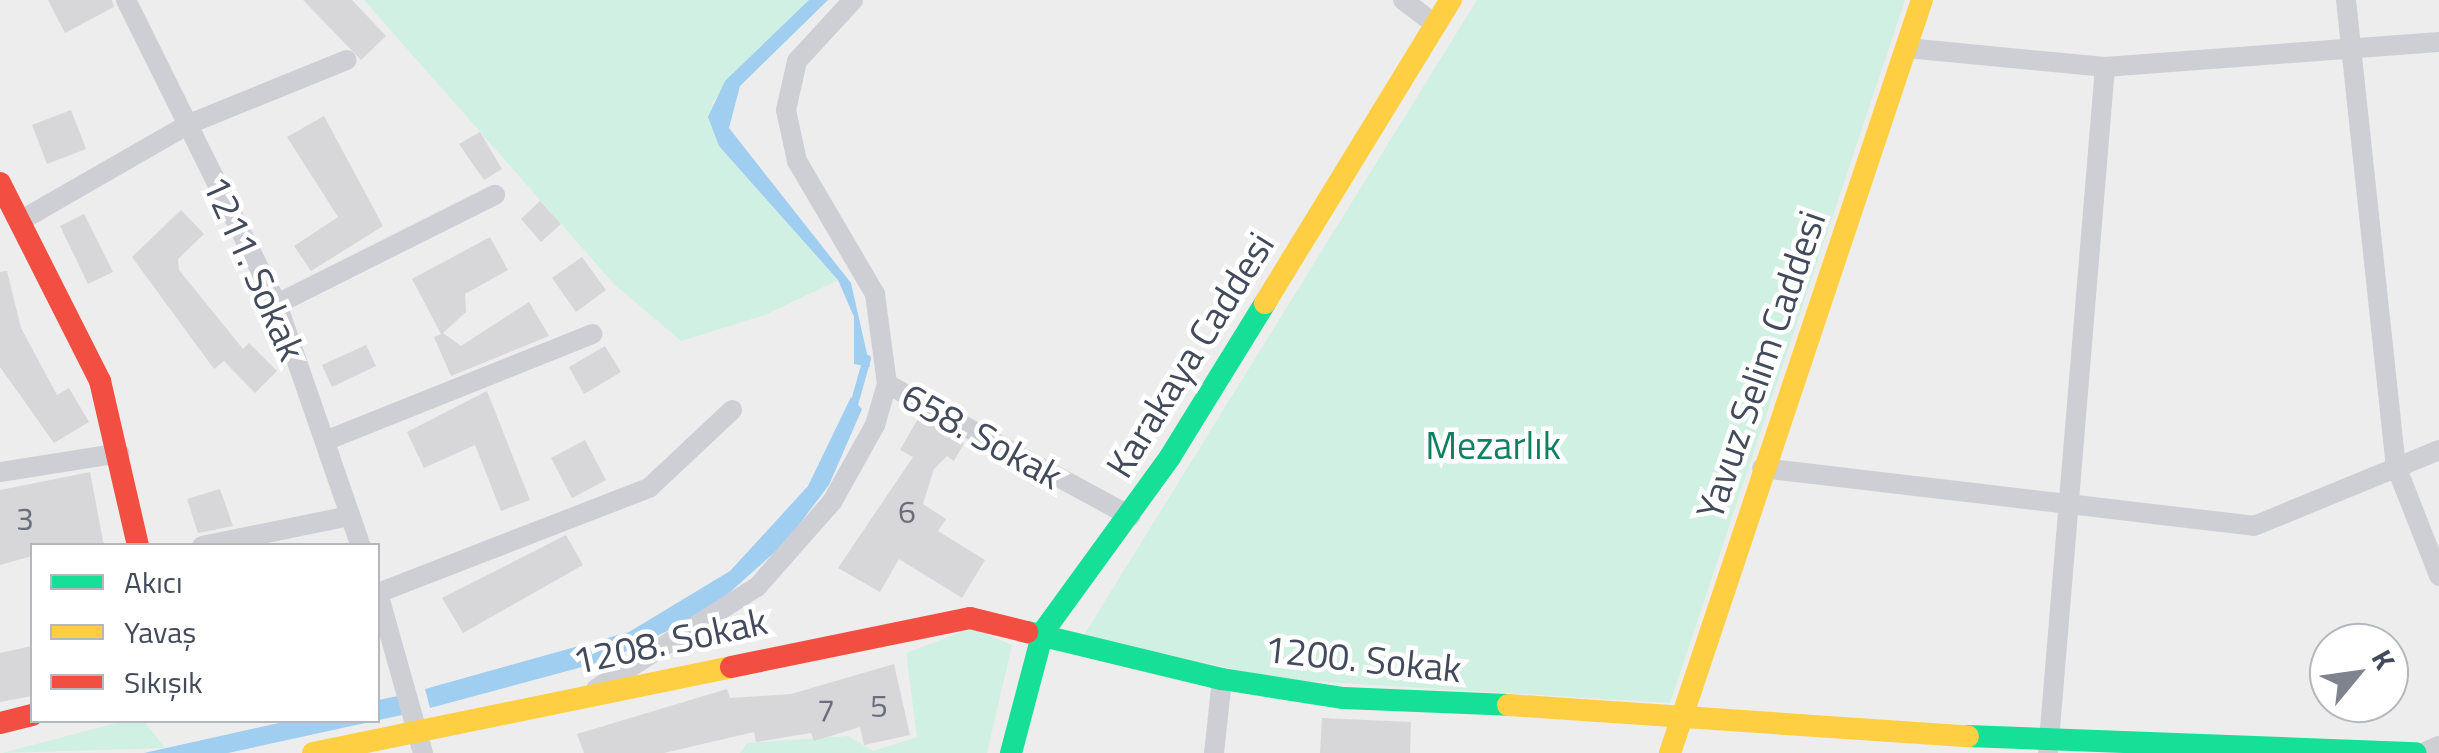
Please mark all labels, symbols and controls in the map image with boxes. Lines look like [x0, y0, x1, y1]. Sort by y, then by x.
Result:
street label: 1211. Sokak [193, 168, 315, 368]
street label: Yavuz Selim Caddesi [1687, 205, 1835, 525]
street label: Karakaya Caddesi [1096, 224, 1284, 486]
street label: 658. Sokak [894, 373, 1070, 499]
park label: Mezarlık [1425, 423, 1561, 469]
house number: 6 [898, 492, 916, 530]
house number: 3 [16, 499, 34, 537]
legend [30, 543, 380, 723]
text: Akıcı [124, 559, 182, 605]
street label: 1208. Sokak [569, 598, 771, 684]
text: Yavaş [124, 609, 196, 655]
north arrow [2309, 623, 2409, 723]
street label: 1200. Sokak [1262, 626, 1464, 692]
text: K [2361, 641, 2407, 677]
text: Sıkışık [124, 659, 203, 705]
house number: 5 [870, 686, 888, 724]
house number: 7 [817, 691, 835, 729]

